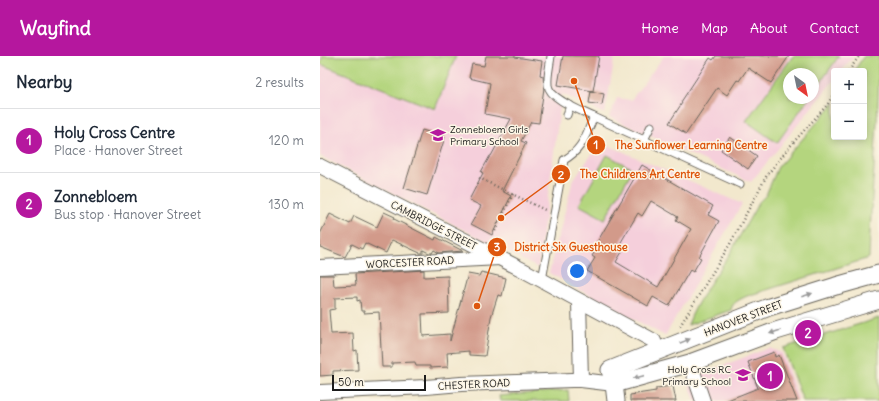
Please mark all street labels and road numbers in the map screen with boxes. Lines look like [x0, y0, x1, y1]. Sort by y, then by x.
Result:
street label: CAMBRIDGE STREET [388, 198, 479, 253]
street label: WORCESTER ROAD [366, 254, 455, 271]
street label: HANOVER STREET [702, 298, 784, 339]
street label: CHESTER ROAD [438, 376, 511, 393]

